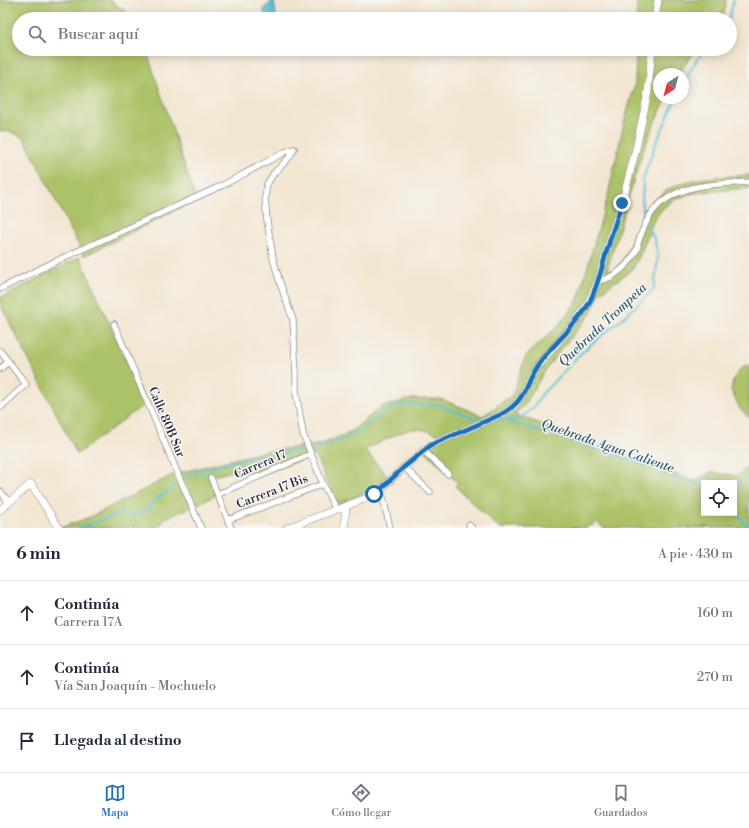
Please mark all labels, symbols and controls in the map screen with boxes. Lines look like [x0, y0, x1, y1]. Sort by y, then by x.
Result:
search box [12, 12, 737, 56]
icon: search [26, 23, 48, 45]
text: Buscar aquí [58, 25, 139, 44]
north arrow [653, 68, 689, 104]
route end [613, 194, 631, 212]
water label: Quebrada Trompeta [555, 279, 651, 370]
street label: Calle 80B Sur [145, 385, 188, 460]
water label: Quebrada Agua Caliente [539, 416, 676, 476]
street label: Carrera 17 [232, 447, 289, 482]
street label: Carrera 17 Bis [234, 471, 310, 512]
map controls [701, 480, 737, 516]
button: locate [701, 480, 737, 516]
route start [365, 485, 383, 503]
text: 6 min [16, 543, 61, 565]
text: A pie · 430 m [658, 546, 733, 562]
text: Continúa [54, 595, 119, 614]
icon: ahead [16, 602, 38, 624]
text: 160 m [697, 605, 733, 621]
text: Carrera 17A [54, 614, 123, 630]
text: Continúa [54, 659, 119, 678]
icon: ahead [16, 666, 38, 688]
text: 270 m [697, 669, 733, 685]
text: Vía San Joaquín - Mochuelo [54, 678, 216, 694]
icon: arrive [16, 730, 38, 752]
text: Llegada al destino [54, 731, 182, 750]
tab: Mapa [101, 782, 129, 820]
tab: Cómo llegar [331, 782, 391, 820]
tab: Guardados [594, 782, 648, 820]

